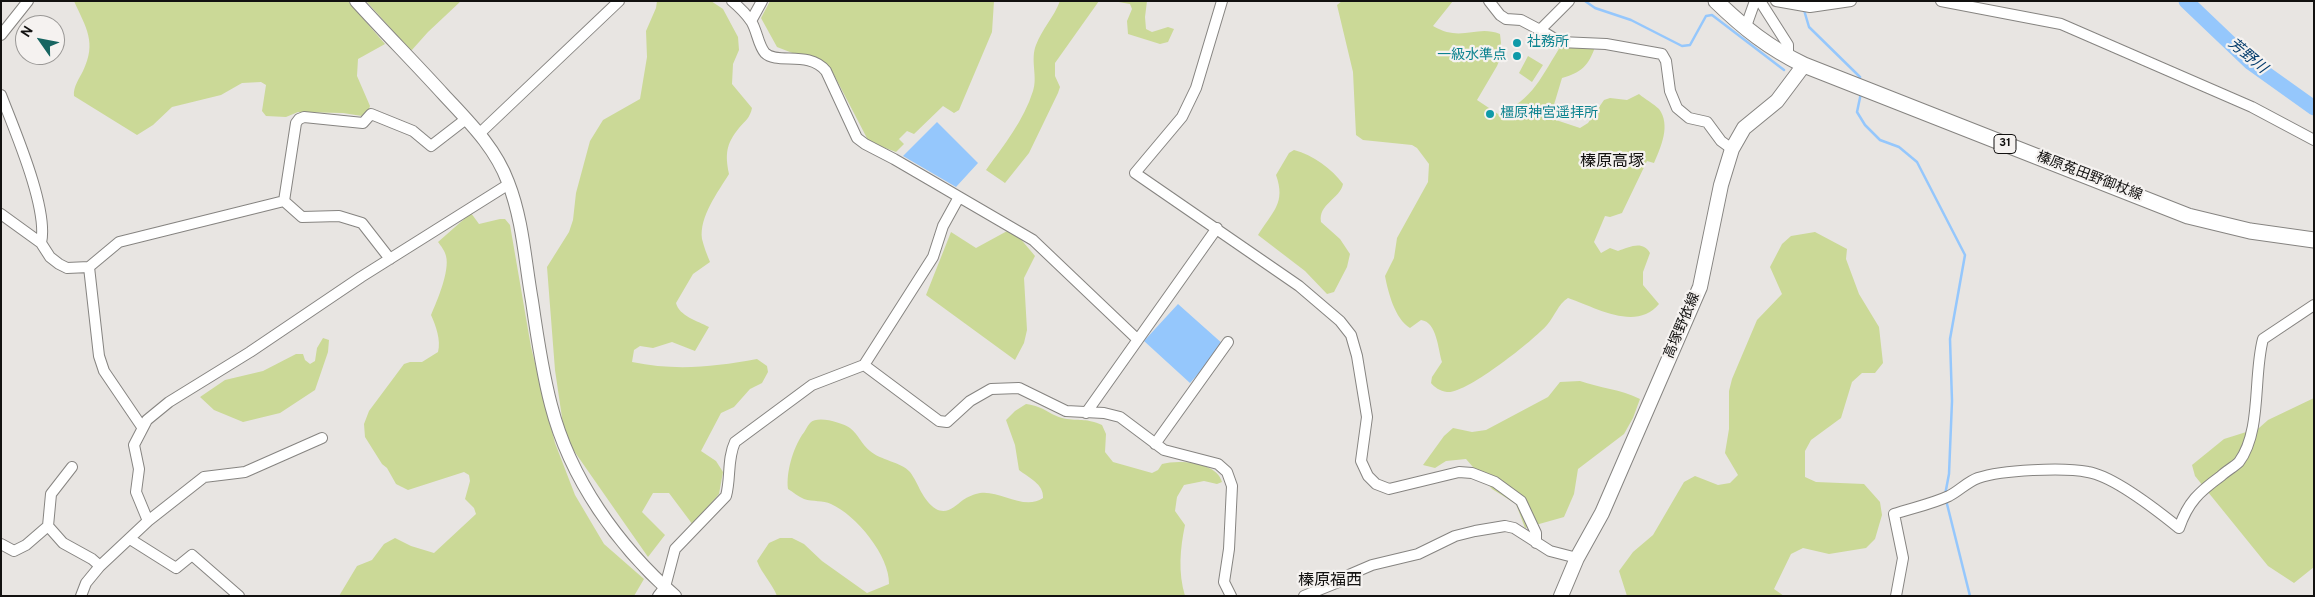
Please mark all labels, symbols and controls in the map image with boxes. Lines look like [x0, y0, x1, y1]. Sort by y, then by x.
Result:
north arrow [15, 15, 65, 65]
text: N [18, 23, 38, 41]
place label: 社務所 [1527, 35, 1569, 51]
water label: 芳野川 [2224, 36, 2270, 78]
marker: 社務所 [1511, 37, 1523, 49]
place label: 一級水準点 [1437, 48, 1507, 64]
marker: 一級水準点 [1511, 50, 1523, 62]
place label: 橿原神宮遥拝所 [1500, 106, 1598, 122]
marker: 橿原神宮遥拝所 [1484, 108, 1496, 120]
road number: 31 [1994, 134, 2016, 154]
street label: 榛原菟田野御杖線 [2034, 149, 2144, 205]
district label: 榛原高塚 [1580, 153, 1644, 173]
street label: 高塚野依線 [1662, 291, 1704, 361]
district label: 榛原福西 [1298, 572, 1362, 592]

